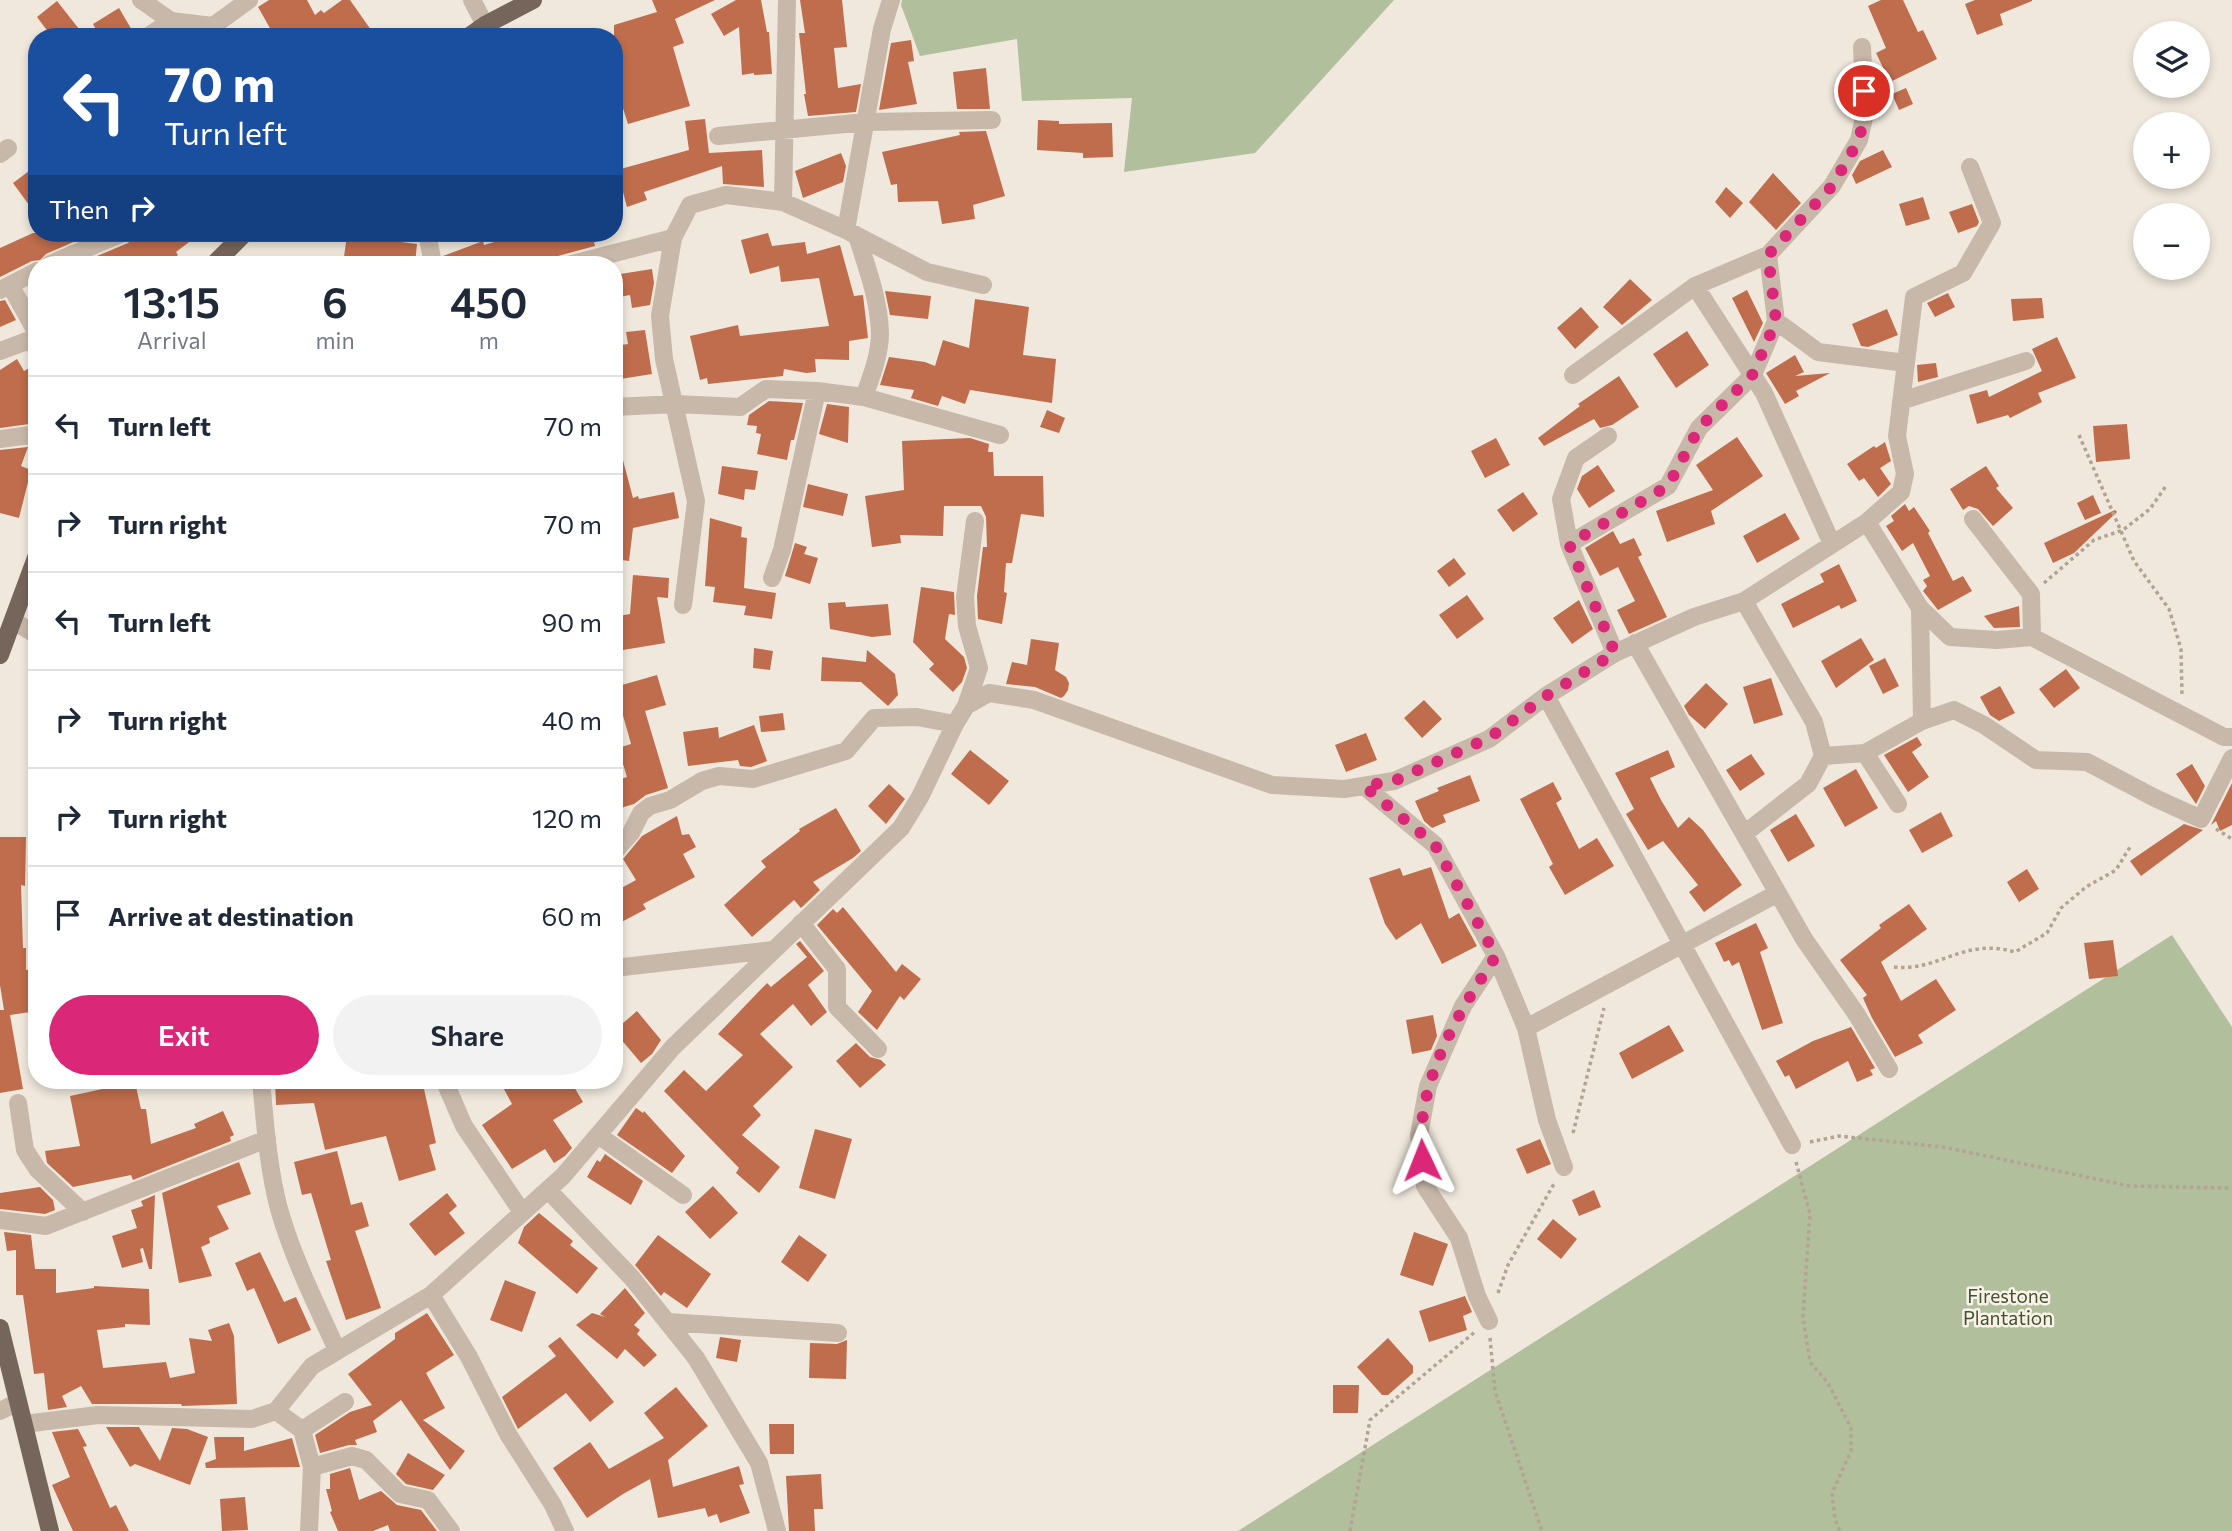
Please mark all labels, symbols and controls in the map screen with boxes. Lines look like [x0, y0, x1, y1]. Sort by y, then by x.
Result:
map controls [2133, 21, 2210, 280]
button: layers [2133, 21, 2210, 98]
text: 70 m [164, 52, 275, 112]
icon: left [49, 56, 140, 147]
pin [1834, 61, 1894, 121]
icon: arrive [1845, 72, 1883, 110]
text: Turn left [164, 112, 288, 152]
button: + [2133, 112, 2210, 189]
icon: right [123, 189, 161, 227]
text: Then [49, 193, 109, 224]
button: − [2133, 203, 2210, 280]
text: 13:15 [123, 275, 220, 327]
text: 6 [322, 275, 348, 327]
text: 450 [450, 275, 528, 327]
text: Arrival [137, 326, 207, 354]
text: min [315, 326, 355, 354]
text: m [479, 326, 499, 354]
icon: left [49, 406, 87, 444]
text: Turn left [108, 410, 211, 441]
text: 70 m [544, 410, 602, 441]
icon: right [49, 504, 87, 542]
text: Turn right [108, 508, 227, 539]
text: 70 m [544, 508, 602, 539]
icon: left [49, 602, 87, 640]
text: Turn left [108, 606, 211, 637]
text: 90 m [542, 606, 602, 637]
icon: right [49, 700, 87, 738]
text: Turn right [108, 704, 227, 735]
text: 40 m [542, 704, 602, 735]
icon: right [49, 798, 87, 836]
text: Turn right [108, 802, 227, 833]
text: 120 m [532, 802, 602, 833]
icon: arrive [49, 896, 87, 934]
text: Arrive at destination [108, 900, 354, 931]
text: 60 m [542, 900, 602, 931]
button: Exit [49, 995, 319, 1075]
button: Share [333, 995, 602, 1075]
position arrow [1385, 1123, 1459, 1197]
park label: Firestone Plantation [1963, 1284, 2053, 1329]

